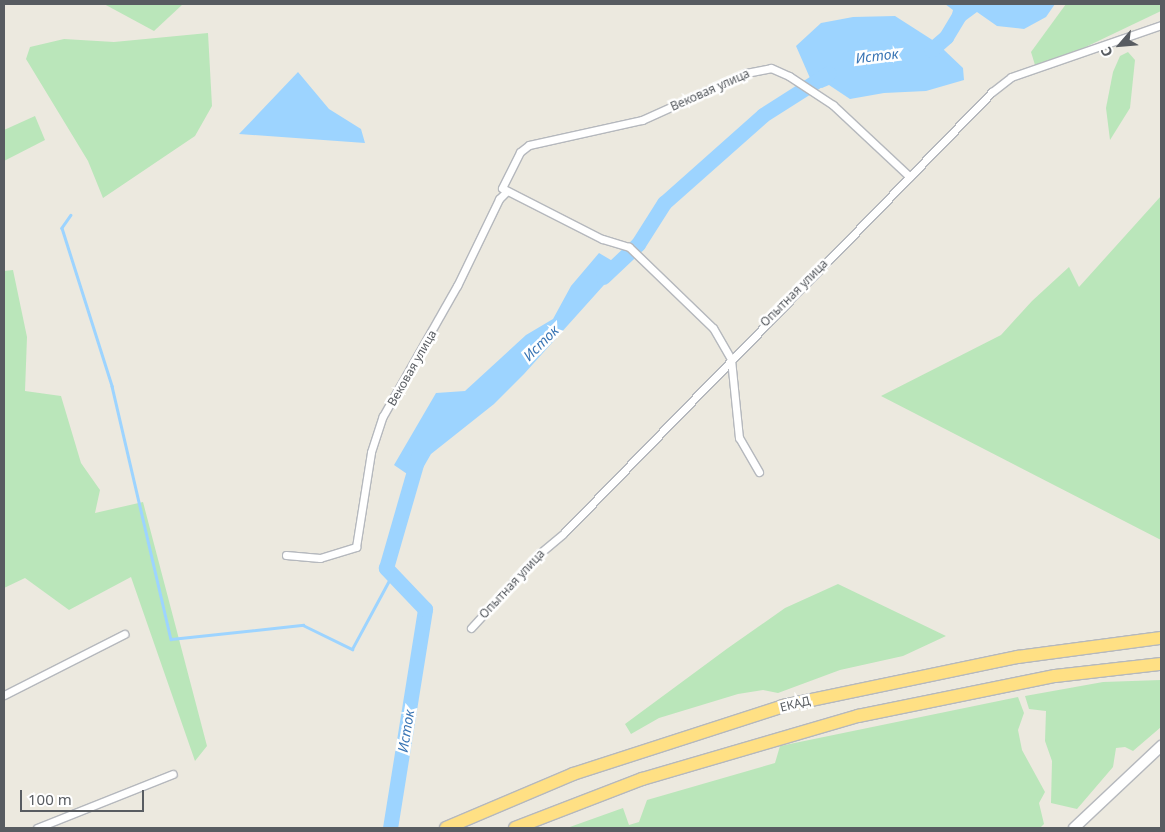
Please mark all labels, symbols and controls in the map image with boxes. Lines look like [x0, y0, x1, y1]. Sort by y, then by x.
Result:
north arrow [1095, 20, 1145, 70]
text: С [1096, 44, 1117, 60]
water label: Исток [855, 45, 899, 67]
street label: Вековая улица [668, 66, 752, 114]
street label: Опытная улица [757, 256, 831, 330]
water label: Исток [520, 322, 562, 364]
street label: Вековая улица [384, 328, 440, 408]
street label: Опытная улица [476, 546, 548, 622]
street label: ЕКАД [778, 693, 812, 715]
water label: Исток [394, 708, 418, 754]
scale bar [22, 780, 146, 812]
text: 100 m [28, 789, 72, 809]

